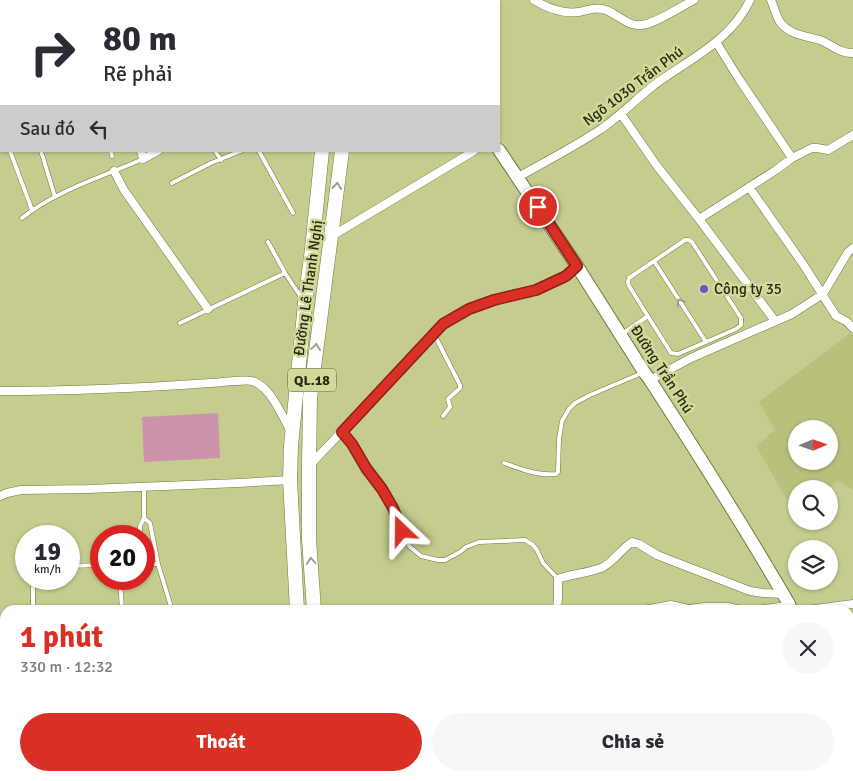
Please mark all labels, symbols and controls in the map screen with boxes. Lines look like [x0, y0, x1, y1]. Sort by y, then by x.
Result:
text: 80 m [103, 17, 177, 60]
icon: right [20, 20, 85, 85]
street label: Ngõ 1030 Trần Phú [579, 42, 687, 130]
text: Rẽ phải [103, 60, 173, 87]
icon: left [85, 115, 113, 143]
text: Sau đó [20, 117, 75, 141]
one-way arrow [331, 181, 342, 189]
pin [517, 186, 559, 228]
icon: arrive [524, 193, 552, 221]
street label: Đường Lê Thanh Nghị [290, 219, 326, 357]
place label: Công ty 35 [714, 280, 782, 298]
marker: Công ty 35 [698, 283, 710, 295]
one-way arrow [677, 298, 686, 307]
street label: Đường Trần Phú [627, 322, 697, 416]
one-way arrow [310, 343, 321, 351]
road number: QL.18 [288, 368, 336, 392]
north arrow [788, 420, 838, 470]
map controls [788, 420, 838, 590]
button: search [788, 480, 838, 530]
position arrow [375, 504, 427, 556]
speed limit sign: 20 [90, 525, 155, 590]
text: 19 [34, 536, 61, 567]
button: layers [788, 540, 838, 590]
one-way arrow [306, 557, 317, 565]
text: km/h [34, 562, 61, 577]
text: 1 phút [20, 619, 103, 656]
button: close [782, 622, 834, 674]
text: 330 m · 12:32 [20, 657, 113, 677]
button: Thoát [20, 713, 422, 771]
button: Chia sẻ [432, 713, 834, 771]

